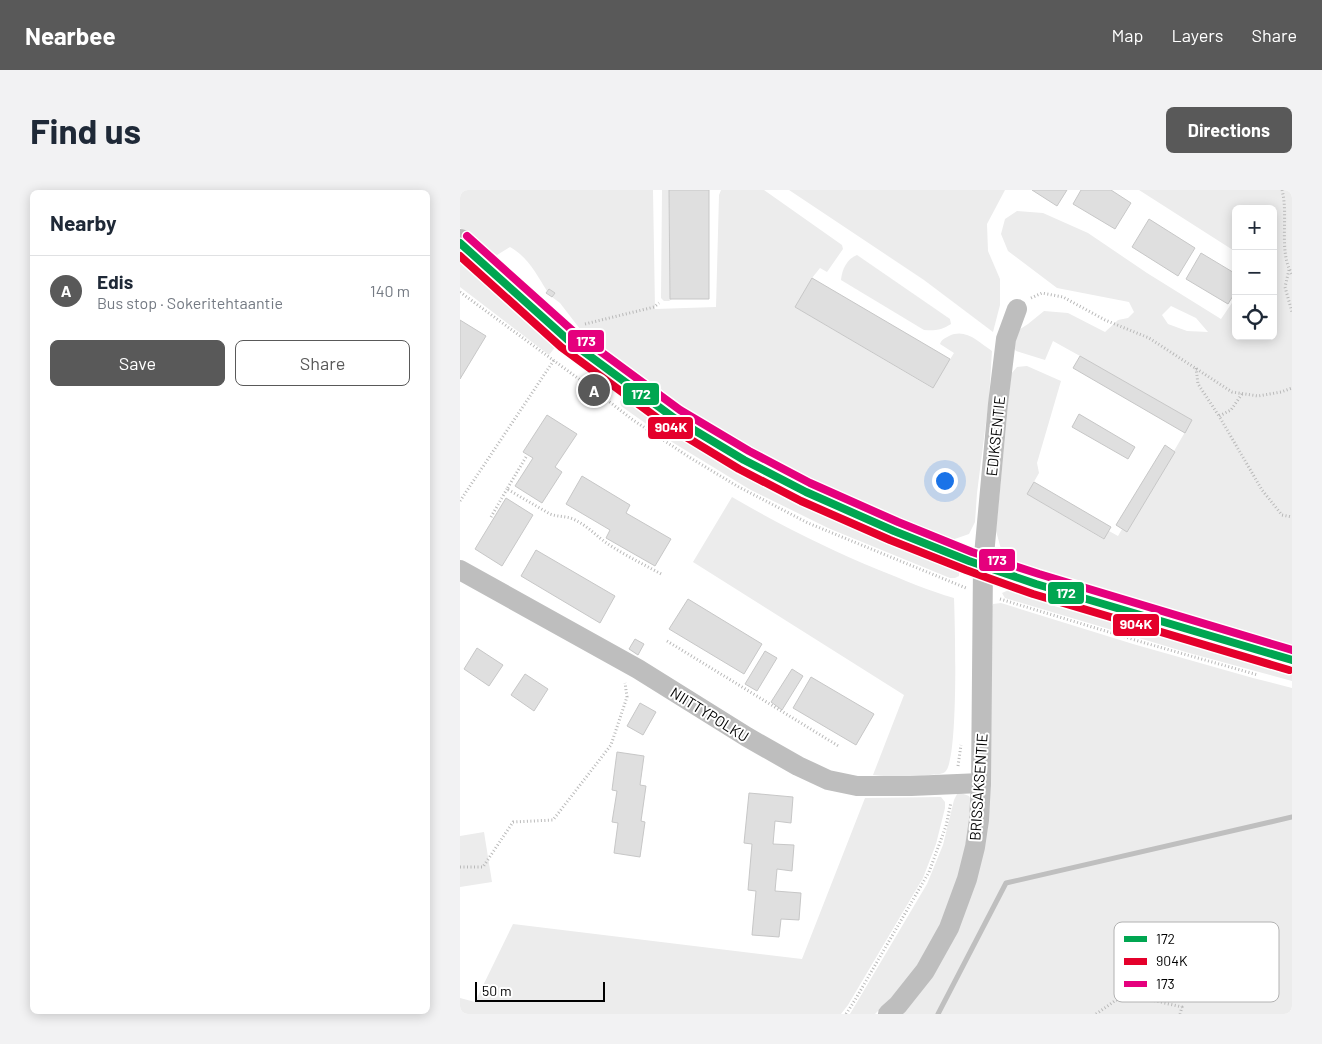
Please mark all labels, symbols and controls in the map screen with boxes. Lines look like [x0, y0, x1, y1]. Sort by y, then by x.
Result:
text: Nearbee [25, 21, 116, 50]
text: Map [1111, 24, 1143, 46]
text: Layers [1171, 24, 1224, 46]
text: Share [1252, 24, 1297, 46]
button: Directions [1166, 107, 1292, 153]
text: Find us [30, 109, 141, 151]
map controls [1232, 205, 1277, 340]
button: + [1232, 205, 1277, 250]
text: Nearby [50, 210, 116, 235]
button: − [1232, 250, 1277, 295]
text: Edis [97, 270, 133, 293]
text: A [61, 281, 71, 300]
text: 140 m [370, 281, 410, 300]
text: Bus stop · Sokeritehtaantie [97, 293, 283, 312]
button: locate [1232, 295, 1277, 340]
line badge: 173 [567, 329, 605, 353]
text: 173 [576, 332, 596, 349]
button: Save [50, 340, 225, 386]
button: Share [235, 340, 410, 386]
pin: A [578, 371, 610, 409]
line badge: 172 [622, 382, 660, 406]
text: 172 [631, 385, 651, 402]
street label: EDIKSENTIE [982, 395, 1008, 477]
line badge: 904K [647, 416, 694, 440]
text: 904K [655, 418, 688, 435]
your location [932, 468, 958, 494]
line badge: 173 [978, 548, 1016, 572]
text: 173 [987, 551, 1007, 568]
line badge: 172 [1047, 581, 1085, 605]
text: 172 [1056, 584, 1076, 601]
line badge: 904K [1112, 613, 1160, 637]
text: 904K [1120, 615, 1153, 632]
street label: NIITTYPOLKU [668, 683, 752, 745]
street label: BRISSAKSENTIE [965, 733, 991, 841]
legend [1114, 922, 1279, 1002]
text: 172 [1156, 930, 1175, 947]
text: 904K [1156, 952, 1188, 969]
text: 173 [1156, 975, 1175, 992]
scale bar [475, 979, 605, 1002]
text: 50 m [482, 982, 511, 999]

